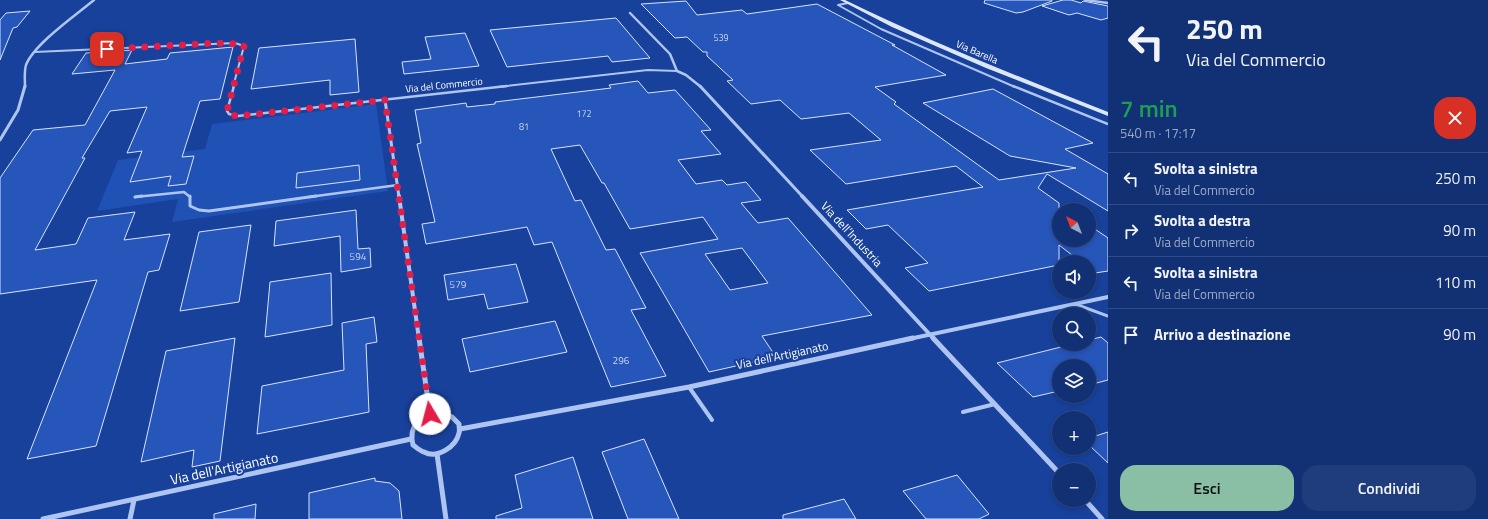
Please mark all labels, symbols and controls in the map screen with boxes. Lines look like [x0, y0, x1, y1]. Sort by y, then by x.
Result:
text: 250 m [1186, 7, 1263, 50]
icon: left [1120, 16, 1172, 68]
house number: 539 [713, 31, 729, 44]
pin [90, 32, 124, 66]
street label: Via Barella [954, 36, 1000, 68]
icon: arrive [96, 38, 118, 60]
text: Via del Commercio [1186, 46, 1326, 73]
street label: Via del Commercio [405, 73, 483, 97]
text: 7 min [1120, 90, 1178, 126]
button: close [1434, 97, 1476, 139]
house number: 172 [576, 107, 592, 120]
house number: 81 [519, 120, 529, 133]
text: 540 m · 17:17 [1120, 123, 1196, 143]
text: Svolta a sinistra [1154, 157, 1258, 180]
text: 250 m [1435, 167, 1476, 190]
icon: left [1120, 168, 1142, 190]
text: Via del Commercio [1154, 180, 1255, 200]
street label: Via dell’Industria [817, 197, 887, 271]
north arrow [1052, 203, 1096, 247]
map controls [1052, 203, 1096, 507]
text: Svolta a destra [1154, 209, 1251, 232]
text: 90 m [1443, 219, 1476, 242]
icon: right [1120, 220, 1142, 242]
text: Via del Commercio [1154, 232, 1255, 252]
house number: 594 [350, 249, 367, 264]
button: sound [1052, 255, 1096, 299]
text: Svolta a sinistra [1154, 261, 1258, 284]
text: 110 m [1435, 271, 1476, 294]
icon: left [1120, 272, 1142, 294]
house number: 579 [450, 277, 467, 292]
text: Via del Commercio [1154, 284, 1255, 304]
button: search [1052, 307, 1096, 351]
text: Arrivo a destinazione [1154, 323, 1291, 346]
text: 90 m [1443, 323, 1476, 346]
icon: arrive [1120, 324, 1142, 346]
street label: Via dell'Artigianato [734, 336, 830, 374]
house number: 296 [613, 353, 630, 368]
button: layers [1052, 359, 1096, 403]
position arrow [409, 393, 451, 435]
button: + [1052, 411, 1096, 455]
street label: Via dell'Artigianato [168, 446, 280, 490]
button: − [1052, 463, 1096, 507]
button: Esci [1120, 465, 1294, 511]
button: Condividi [1302, 465, 1476, 511]

